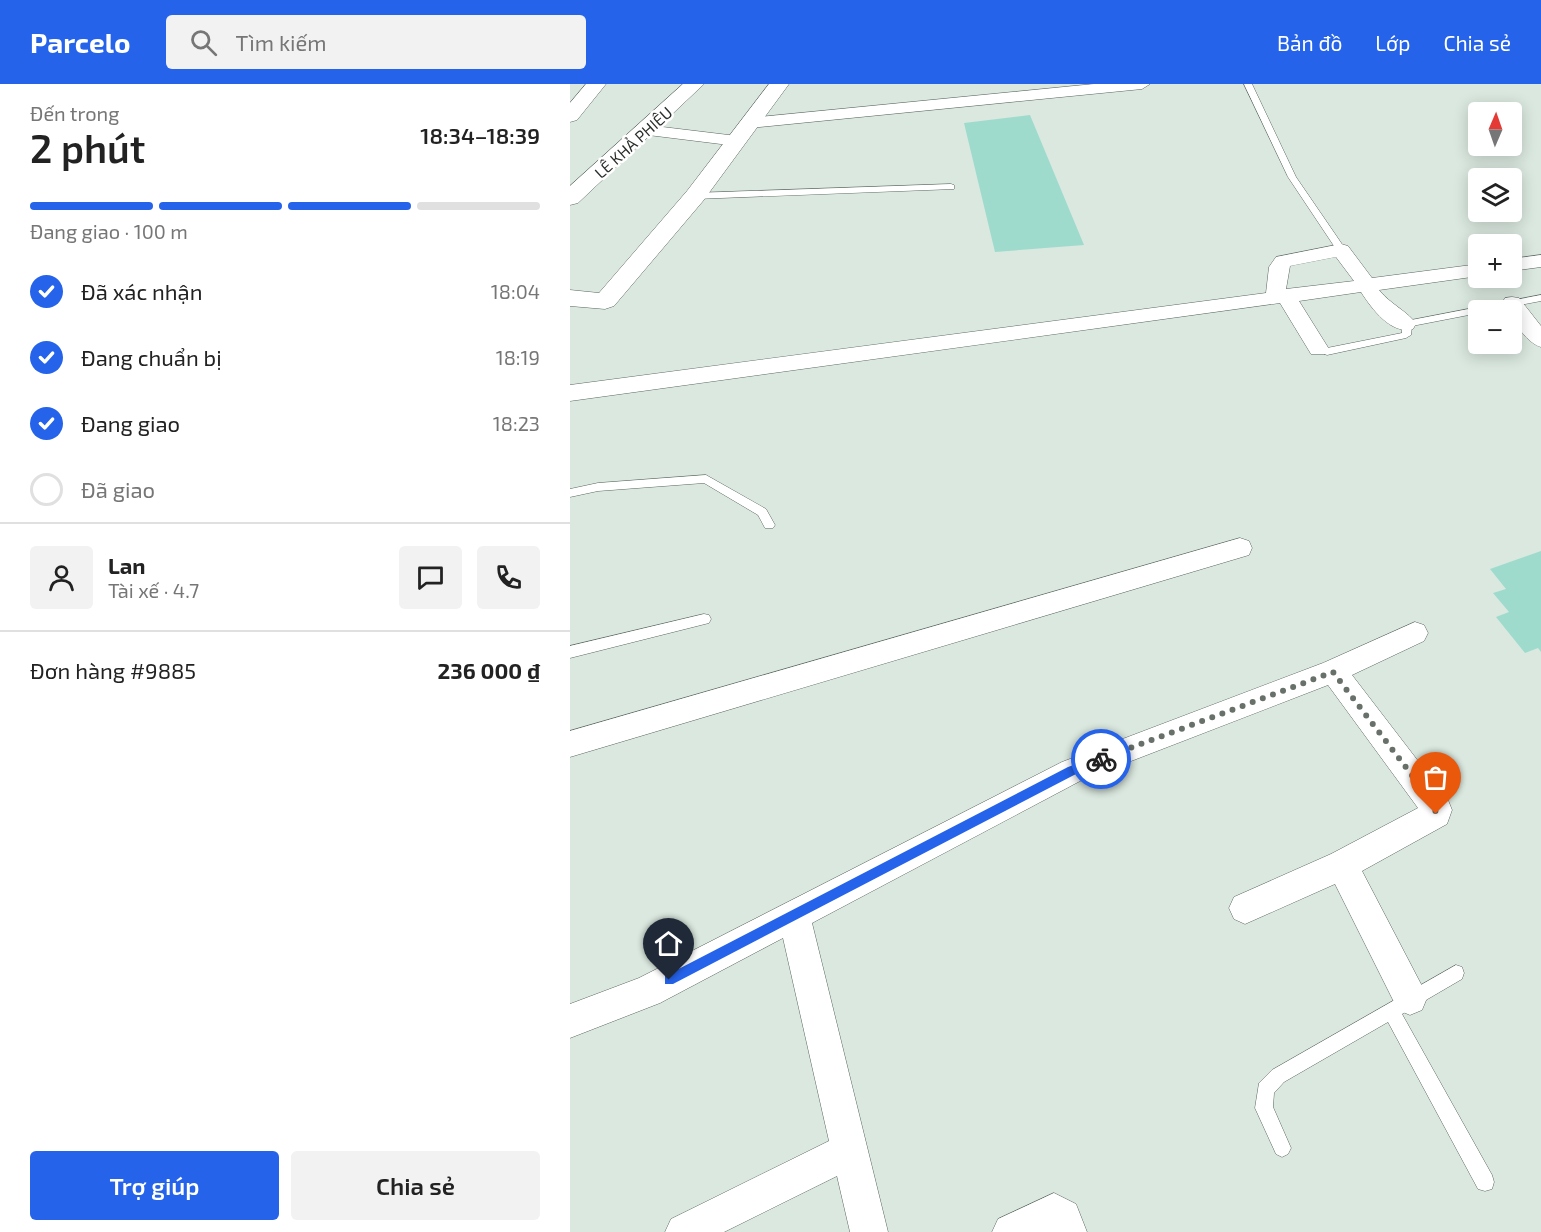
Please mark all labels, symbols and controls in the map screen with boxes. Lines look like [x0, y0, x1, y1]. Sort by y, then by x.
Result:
search box [166, 15, 586, 69]
text: Parcelo [30, 25, 130, 59]
icon: search [187, 26, 220, 59]
text: Tìm kiếm [235, 29, 327, 55]
text: Bản đồ [1277, 30, 1342, 55]
text: Lớp [1375, 30, 1410, 55]
text: Chia sẻ [1443, 30, 1511, 55]
text: Đến trong [30, 101, 119, 125]
street label: LÊ KHẢ PHIÊU [590, 102, 676, 182]
north arrow [1468, 102, 1522, 156]
map controls [1468, 102, 1522, 354]
text: 18:34–18:39 [420, 122, 540, 148]
text: 2 phút [30, 124, 145, 171]
button: layers [1468, 168, 1522, 222]
text: Đang giao · 100 m [30, 219, 188, 243]
button: + [1468, 234, 1522, 288]
icon: check [30, 275, 63, 308]
text: Đã xác nhận [81, 278, 203, 304]
text: 18:04 [491, 279, 540, 303]
button: − [1468, 300, 1522, 354]
icon: check [30, 341, 63, 374]
text: Đang chuẩn bị [81, 344, 222, 370]
text: 18:19 [496, 345, 540, 369]
icon: check [30, 407, 63, 440]
text: Đang giao [81, 410, 180, 436]
text: 18:23 [493, 411, 540, 435]
text: Đã giao [81, 476, 155, 502]
button: person [30, 546, 93, 609]
button: chat [399, 546, 462, 609]
button: phone [477, 546, 540, 609]
text: Lan [108, 552, 146, 578]
text: Tài xế · 4.7 [108, 578, 199, 602]
text: Đơn hàng #9885 [30, 657, 196, 683]
text: 236 000 ₫ [438, 657, 540, 683]
courier [1071, 729, 1131, 789]
icon: bike [1085, 743, 1118, 776]
pin [1410, 752, 1461, 814]
icon: bag [1419, 761, 1452, 794]
pin [643, 918, 694, 980]
icon: home [652, 927, 685, 960]
button: Trợ giúp [30, 1151, 279, 1220]
button: Chia sẻ [291, 1151, 540, 1220]

